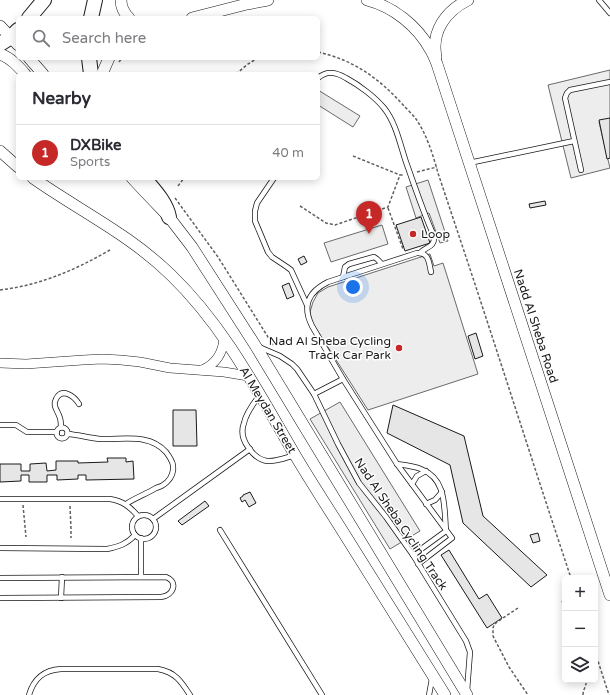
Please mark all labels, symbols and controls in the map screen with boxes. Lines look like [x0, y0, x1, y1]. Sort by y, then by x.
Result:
search box [16, 16, 320, 60]
icon: search [30, 27, 52, 49]
text: Search here [62, 29, 146, 47]
text: Nearby [32, 88, 91, 109]
text: DXBike [70, 136, 121, 154]
text: 1 [41, 145, 49, 161]
text: 40 m [272, 145, 304, 161]
text: Sports [70, 154, 110, 170]
pin: 1 [356, 201, 382, 234]
place label: Loop [421, 227, 450, 241]
marker: Loop [408, 229, 418, 239]
street label: Nadd Al Sheba Road [511, 267, 561, 385]
your location [343, 277, 363, 297]
place label: Nad Al Sheba Cycling Track Car Park [269, 334, 391, 362]
marker: Nad Al Sheba Cycling Track Car Park [394, 343, 404, 353]
street label: Al Meydan Street [237, 364, 300, 456]
street label: Nad Al Sheba Cycling Track [352, 455, 451, 593]
map controls [562, 575, 598, 683]
button: + [562, 575, 598, 611]
button: − [562, 611, 598, 647]
button: layers [562, 647, 598, 683]

